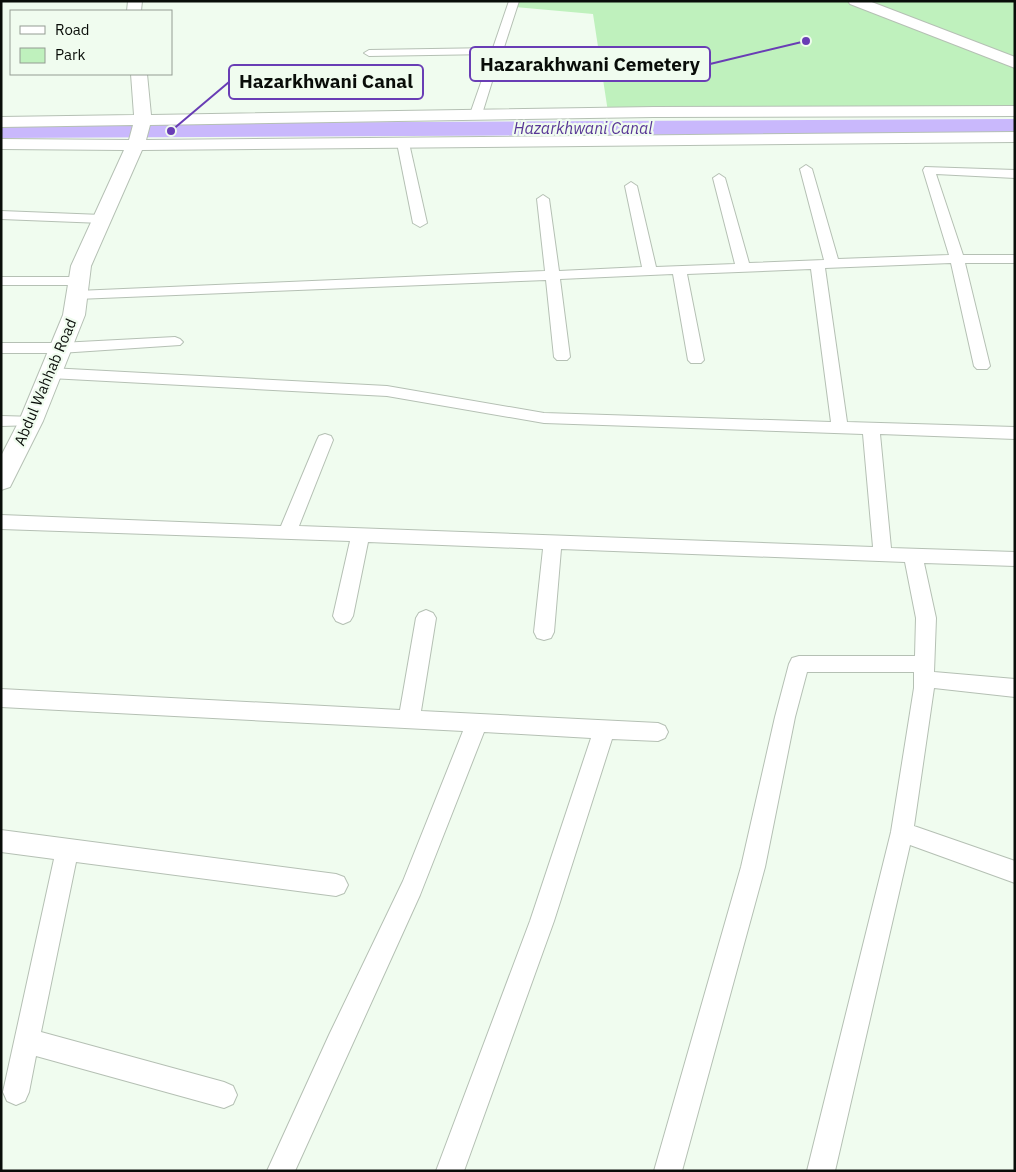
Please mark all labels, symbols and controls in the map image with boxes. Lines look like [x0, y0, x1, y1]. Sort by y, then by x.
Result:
legend [10, 10, 172, 75]
text: Road [55, 20, 90, 39]
text: Park [55, 45, 85, 64]
callout: Hazarakhwani Cemetery [470, 47, 710, 81]
text: Hazarakhwani Cemetery [480, 52, 701, 76]
callout: Hazarkhwani Canal [229, 65, 423, 99]
text: Hazarkhwani Canal [239, 69, 413, 93]
water label: Hazarkhwani Canal [513, 118, 653, 138]
street label: Abdul Wahhab Road [10, 316, 80, 448]

